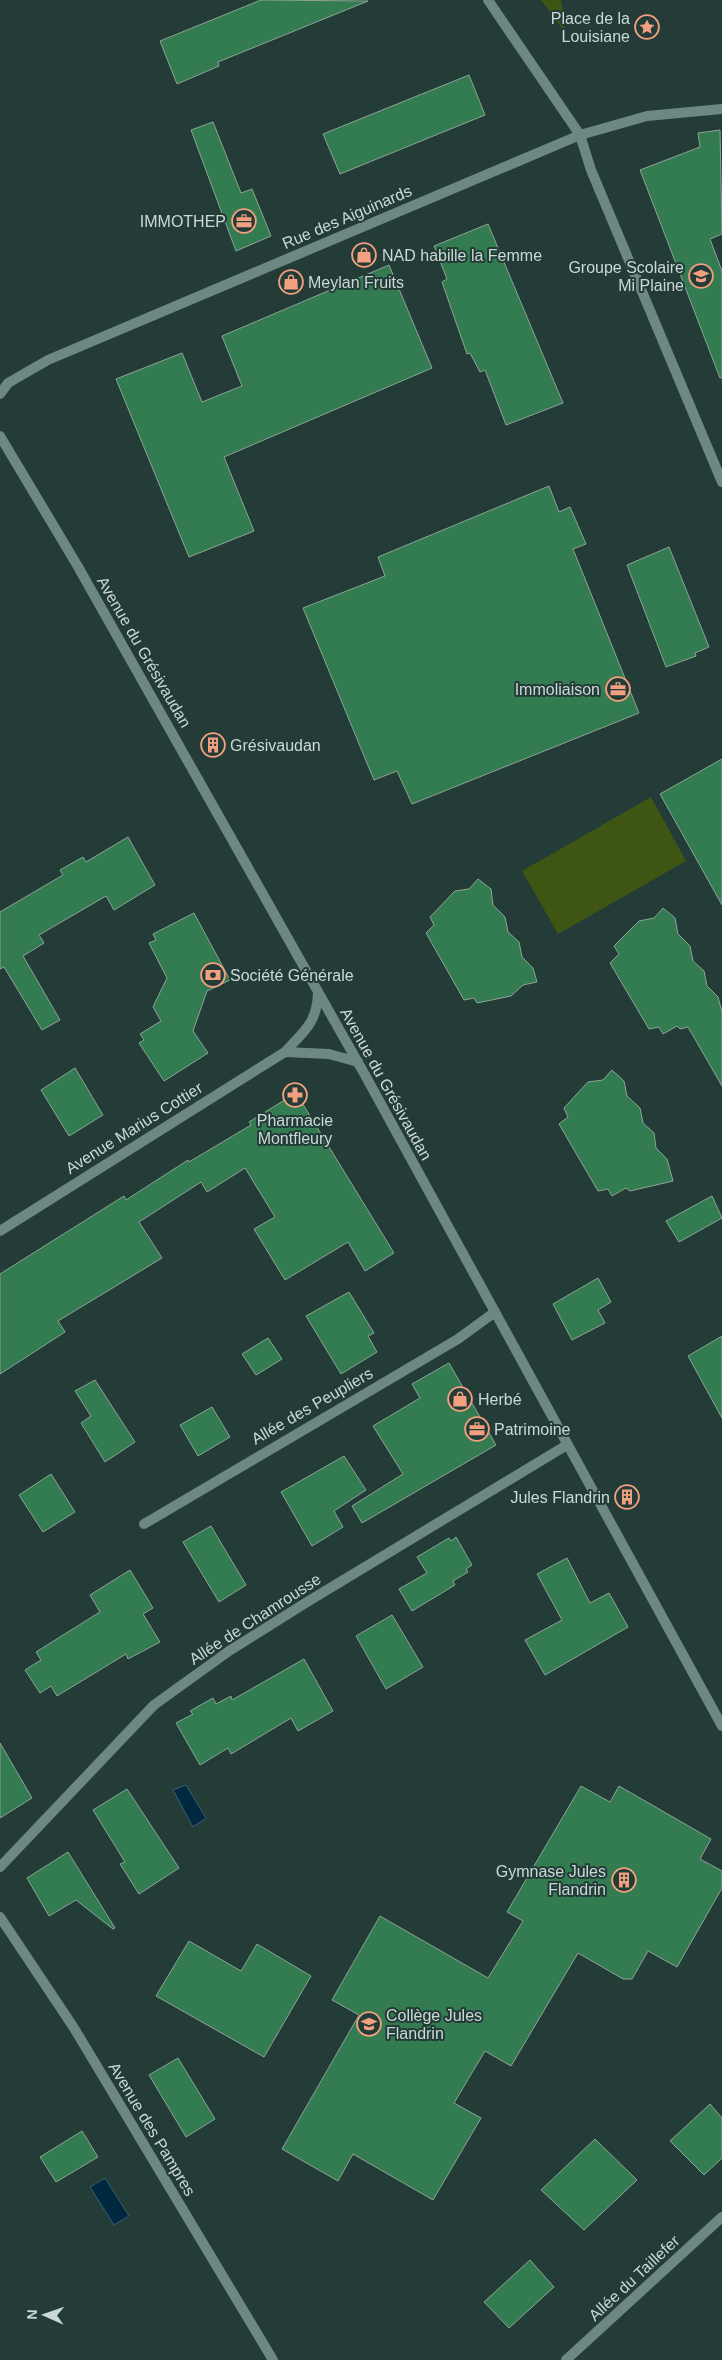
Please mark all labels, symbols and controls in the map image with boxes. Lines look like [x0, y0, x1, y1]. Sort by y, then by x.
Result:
place label: Place de la Louisiane [551, 10, 630, 45]
place icon: Place de la Louisiane [634, 14, 660, 40]
street label: Rue des Aiguinards [280, 182, 414, 252]
office icon: IMMOTHEP [231, 208, 257, 234]
place label: IMMOTHEP [140, 213, 226, 230]
shop icon: NAD habille la Femme [351, 242, 377, 268]
place label: NAD habille la Femme [382, 247, 542, 264]
place label: Groupe Scolaire Mi Plaine [568, 259, 684, 294]
school or university icon: Groupe Scolaire Mi Plaine [688, 263, 714, 289]
shop icon: Meylan Fruits [278, 269, 304, 295]
place label: Meylan Fruits [308, 274, 404, 291]
street label: Avenue du Grésivaudan [94, 574, 194, 730]
office icon: Immoliaison [605, 676, 631, 702]
place label: Immoliaison [515, 681, 600, 698]
building icon: Grésivaudan [200, 732, 226, 758]
place label: Grésivaudan [230, 737, 321, 754]
bank icon: Société Générale [200, 962, 226, 988]
place label: Société Générale [230, 967, 354, 984]
street label: Avenue du Grésivaudan [337, 1005, 435, 1163]
street label: Avenue Marius Cottier [62, 1079, 206, 1177]
pharmacy icon: Pharmacie Montfleury [282, 1082, 308, 1108]
place label: Pharmacie Montfleury [257, 1112, 333, 1147]
street label: Allée des Peupliers [248, 1364, 376, 1448]
shop icon: Herbé [447, 1386, 473, 1412]
place label: Herbé [478, 1391, 522, 1408]
office icon: Patrimoine [464, 1416, 490, 1442]
place label: Patrimoine [494, 1421, 571, 1438]
building icon: Jules Flandrin [614, 1484, 640, 1510]
place label: Jules Flandrin [510, 1489, 610, 1506]
street label: Allée de Chamrousse [186, 1570, 324, 1668]
place label: Gymnase Jules Flandrin [496, 1863, 606, 1898]
building icon: Gymnase Jules Flandrin [611, 1867, 637, 1893]
place label: Collège Jules Flandrin [386, 2007, 482, 2042]
school or university icon: Collège Jules Flandrin [356, 2011, 382, 2037]
street label: Avenue des Pampres [105, 2059, 199, 2199]
street label: Allée du Taillefer [585, 2231, 683, 2324]
north arrow [20, 2290, 70, 2340]
text: N [24, 2309, 40, 2320]

